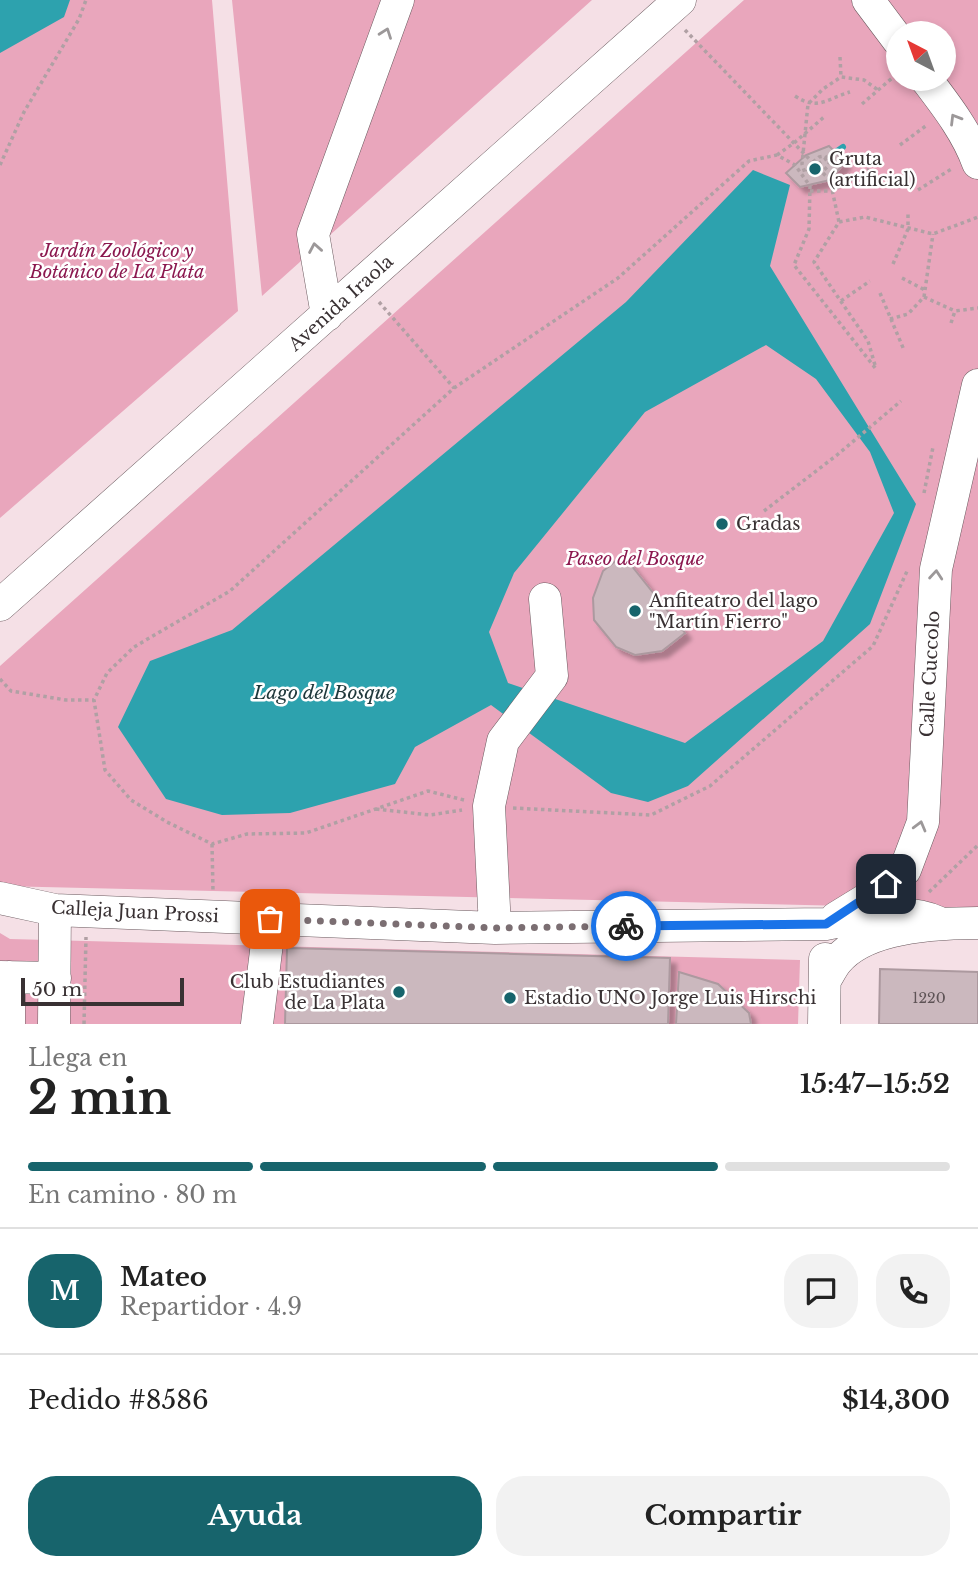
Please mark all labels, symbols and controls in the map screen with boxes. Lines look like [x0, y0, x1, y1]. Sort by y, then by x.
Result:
north arrow [886, 21, 956, 91]
map controls [886, 21, 956, 91]
one-way arrow [377, 28, 391, 40]
one-way arrow [950, 114, 963, 127]
place label: Gruta (artificial) [829, 148, 915, 191]
marker: Gruta (artificial) [807, 161, 823, 177]
park label: Jardín Zoológico y Botánico de La Plata [29, 240, 204, 283]
one-way arrow [308, 242, 323, 254]
street label: Avenida Iraola [283, 250, 398, 356]
place label: Gradas [736, 513, 801, 535]
marker: Gradas [714, 516, 730, 532]
park label: Paseo del Bosque [565, 548, 704, 570]
one-way arrow [928, 569, 943, 580]
place label: Anfiteatro del lago "Martín Fierro" [648, 590, 818, 633]
marker: Anfiteatro del lago "Martín Fierro" [627, 603, 643, 619]
street label: Calle Cuccolo [916, 610, 944, 738]
water label: Lago del Bosque [252, 681, 395, 704]
one-way arrow [912, 820, 926, 832]
pin [856, 854, 916, 914]
icon: home [867, 865, 905, 903]
pin [240, 889, 300, 949]
courier [591, 891, 661, 961]
street label: Calleja Juan Prossi [50, 897, 220, 927]
icon: bag [251, 900, 289, 938]
icon: bike [607, 907, 645, 945]
place label: Club Estudiantes de La Plata [230, 971, 385, 1014]
scale bar [21, 975, 184, 1007]
text: 50 m [32, 978, 82, 1001]
marker: Club Estudiantes de La Plata [391, 984, 407, 1000]
place label: Estadio UNO Jorge Luis Hirschi [524, 987, 816, 1009]
house number: 1220 [912, 989, 946, 1007]
marker: Estadio UNO Jorge Luis Hirschi [502, 990, 518, 1006]
text: Llega en [28, 1044, 127, 1072]
text: 15:47–15:52 [800, 1068, 950, 1100]
text: 2 min [28, 1069, 171, 1126]
text: En camino · 80 m [28, 1181, 237, 1209]
button: chat [784, 1254, 858, 1328]
button: phone [876, 1254, 950, 1328]
text: Mateo [120, 1261, 207, 1293]
text: M [50, 1275, 80, 1307]
text: Repartidor · 4.9 [120, 1293, 302, 1321]
text: Pedido #8586 [28, 1384, 209, 1416]
text: $14,300 [842, 1384, 950, 1416]
button: Ayuda [28, 1476, 482, 1556]
button: Compartir [496, 1476, 950, 1556]

